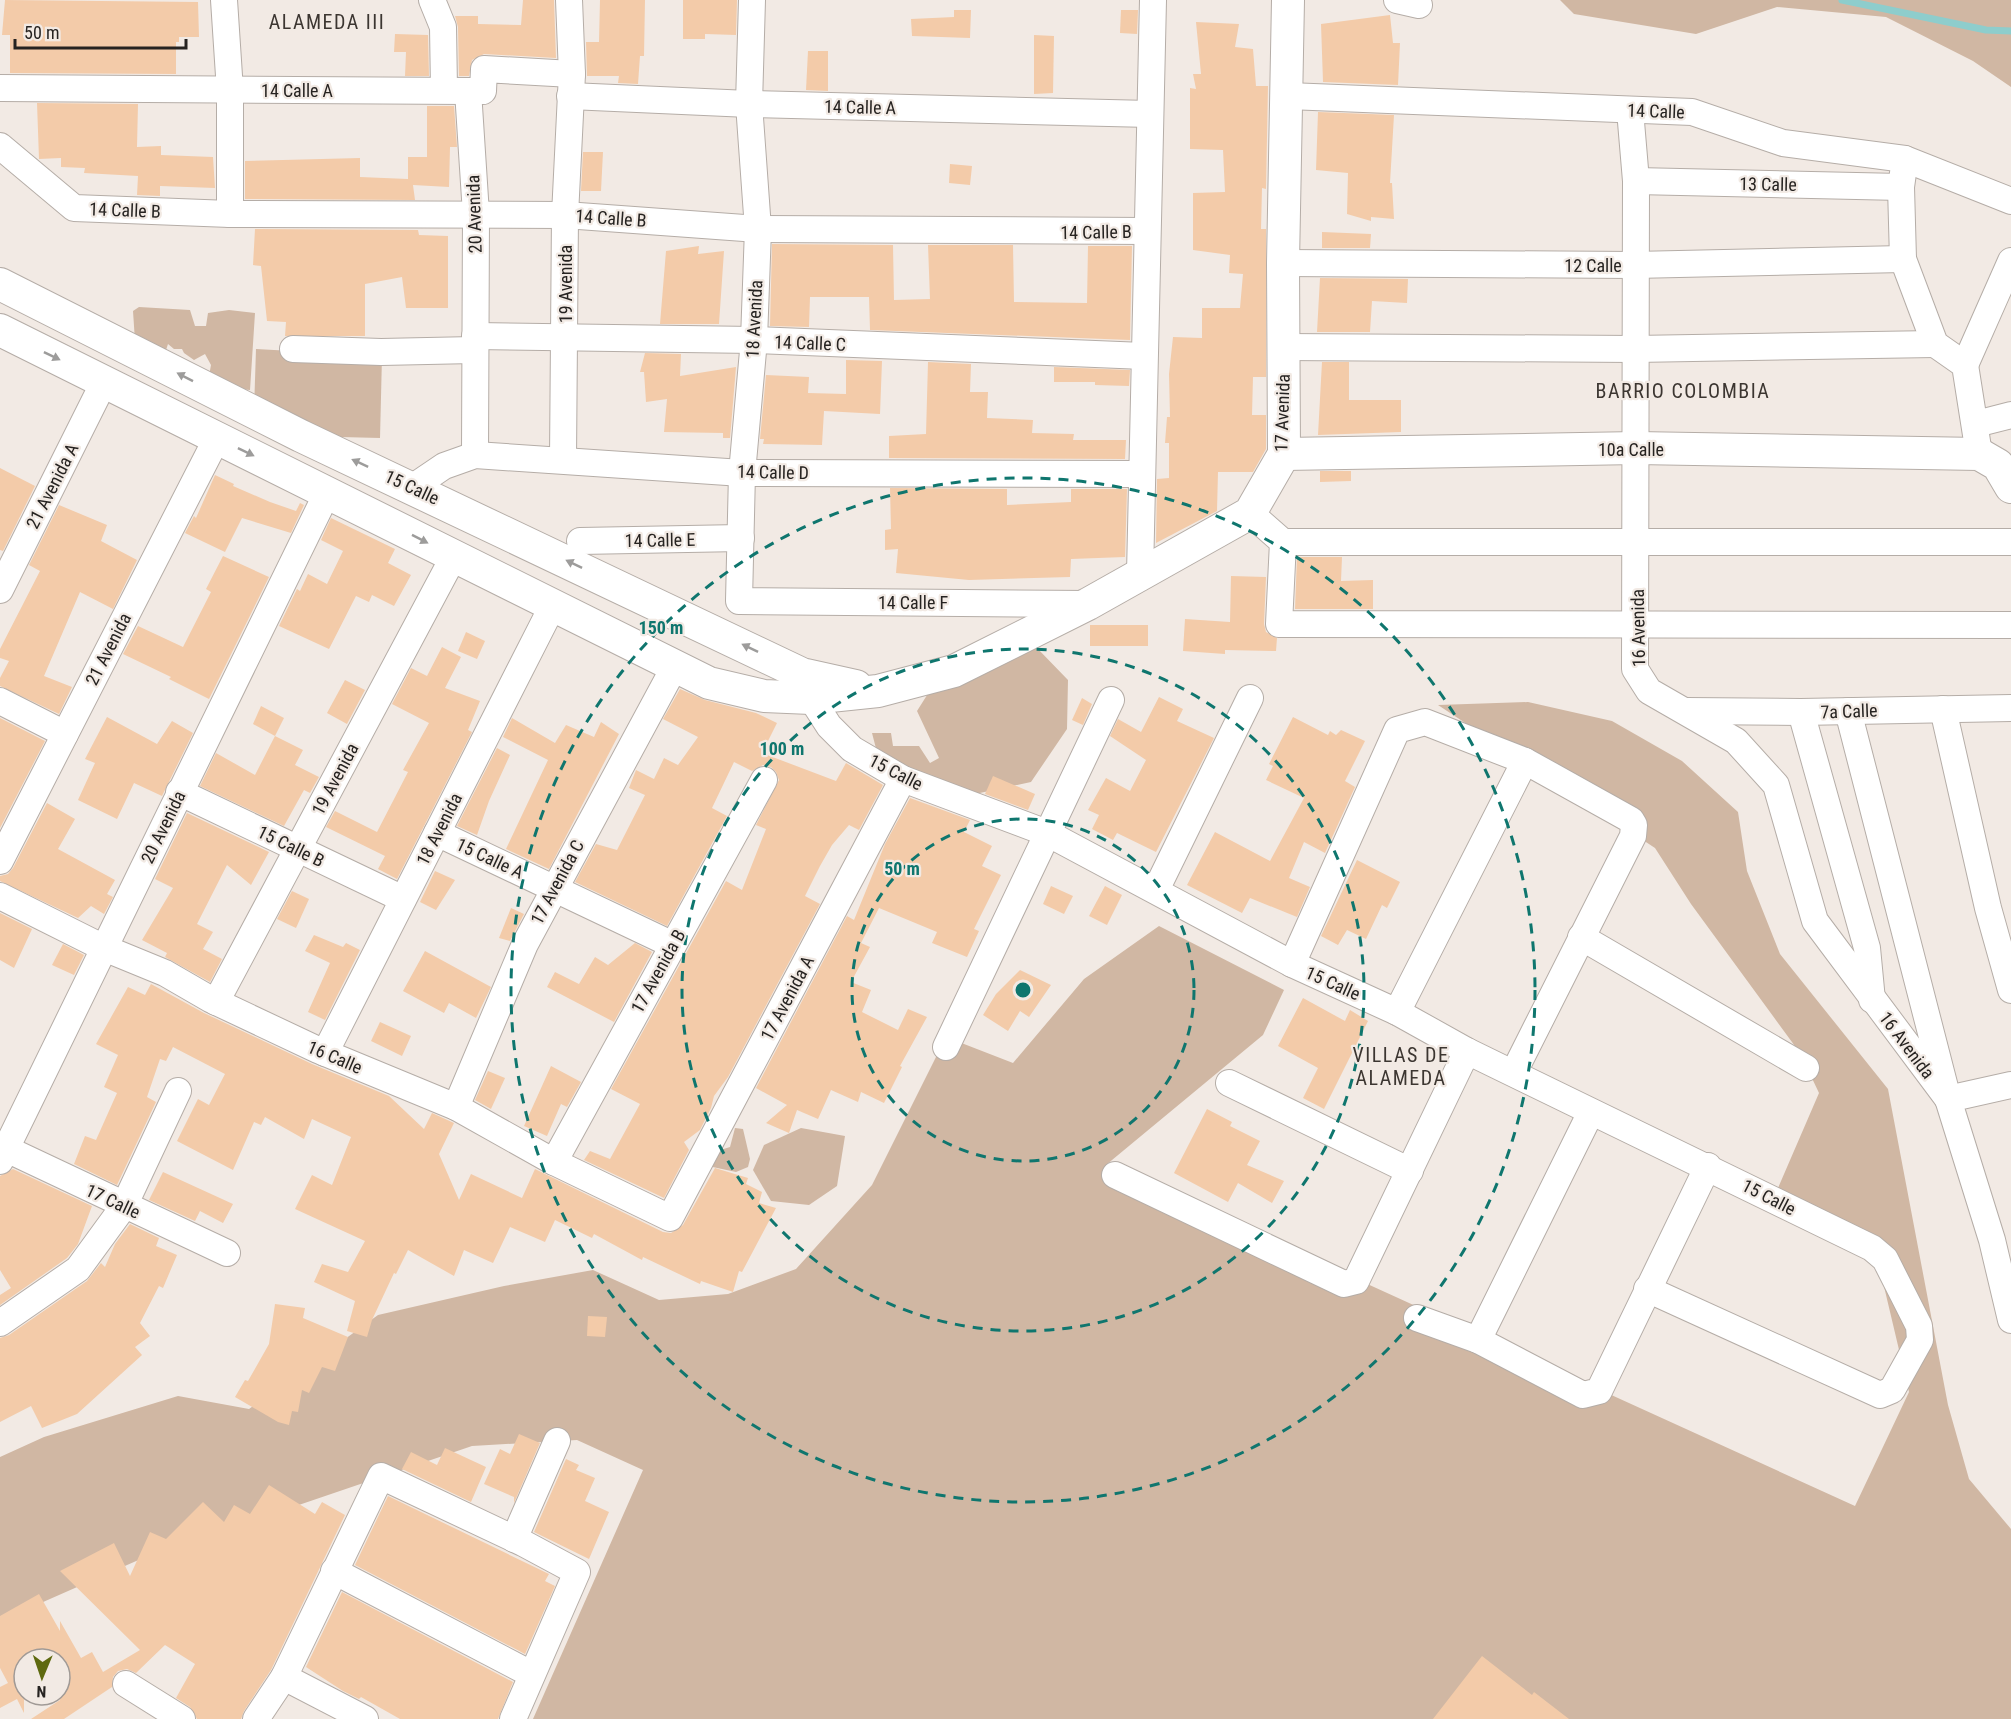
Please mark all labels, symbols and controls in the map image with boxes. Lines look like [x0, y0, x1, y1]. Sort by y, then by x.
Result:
district label: ALAMEDA III [269, 10, 385, 34]
scale bar [15, 12, 186, 50]
text: 50 m [24, 22, 59, 43]
street label: 14 Calle A [261, 80, 334, 101]
street label: 14 Calle A [824, 96, 897, 118]
street label: 14 Calle [1627, 100, 1685, 122]
street label: 13 Calle [1739, 173, 1797, 195]
street label: 20 Avenida [462, 175, 486, 253]
street label: 14 Calle B [89, 198, 161, 222]
street label: 14 Calle B [575, 205, 647, 231]
street label: 14 Calle B [1060, 221, 1132, 243]
street label: 19 Avenida [555, 245, 576, 323]
street label: 12 Calle [1564, 255, 1622, 276]
street label: 18 Avenida [741, 279, 767, 359]
street label: 14 Calle C [774, 331, 846, 355]
one-way arrow [44, 351, 61, 361]
one-way arrow [176, 372, 193, 381]
street label: 17 Avenida [1270, 374, 1294, 452]
district label: BARRIO COLOMBIA [1596, 379, 1770, 403]
street label: 21 Avenida A [22, 439, 83, 532]
street label: 10a Calle [1598, 439, 1664, 460]
one-way arrow [237, 448, 254, 457]
one-way arrow [351, 458, 368, 467]
street label: 14 Calle D [737, 461, 809, 483]
street label: 15 Calle [382, 465, 442, 509]
street label: 14 Calle E [625, 529, 695, 551]
one-way arrow [412, 535, 429, 544]
one-way arrow [565, 560, 582, 569]
street label: 16 Avenida [1627, 589, 1649, 667]
street label: 14 Calle F [878, 592, 948, 613]
street label: 21 Avenida [81, 609, 135, 689]
text: 150 m [639, 617, 683, 638]
one-way arrow [741, 644, 758, 653]
street label: 7a Calle [1820, 700, 1878, 722]
text: 100 m [760, 738, 804, 759]
street label: 19 Avenida [307, 740, 363, 818]
street label: 15 Calle [866, 750, 926, 794]
street label: 20 Avenida [136, 787, 190, 867]
street label: 18 Avenida [412, 789, 466, 869]
street label: 15 Calle B [254, 821, 328, 871]
street label: 15 Calle A [453, 833, 528, 883]
street label: 17 Avenida C [526, 836, 588, 928]
text: 50 m [884, 858, 920, 879]
street label: 17 Avenida B [626, 926, 690, 1016]
street label: 17 Avenida A [756, 952, 818, 1044]
street label: 15 Calle [1302, 962, 1364, 1004]
centre of rings [1013, 980, 1033, 1000]
street label: 16 Avenida [1875, 1007, 1939, 1083]
street label: 16 Calle [304, 1036, 366, 1078]
district label: VILLAS DE ALAMEDA [1353, 1043, 1449, 1090]
street label: 15 Calle [1739, 1175, 1799, 1219]
street label: 17 Calle [83, 1179, 143, 1223]
north arrow [12, 1647, 72, 1707]
text: N [36, 1682, 47, 1701]

